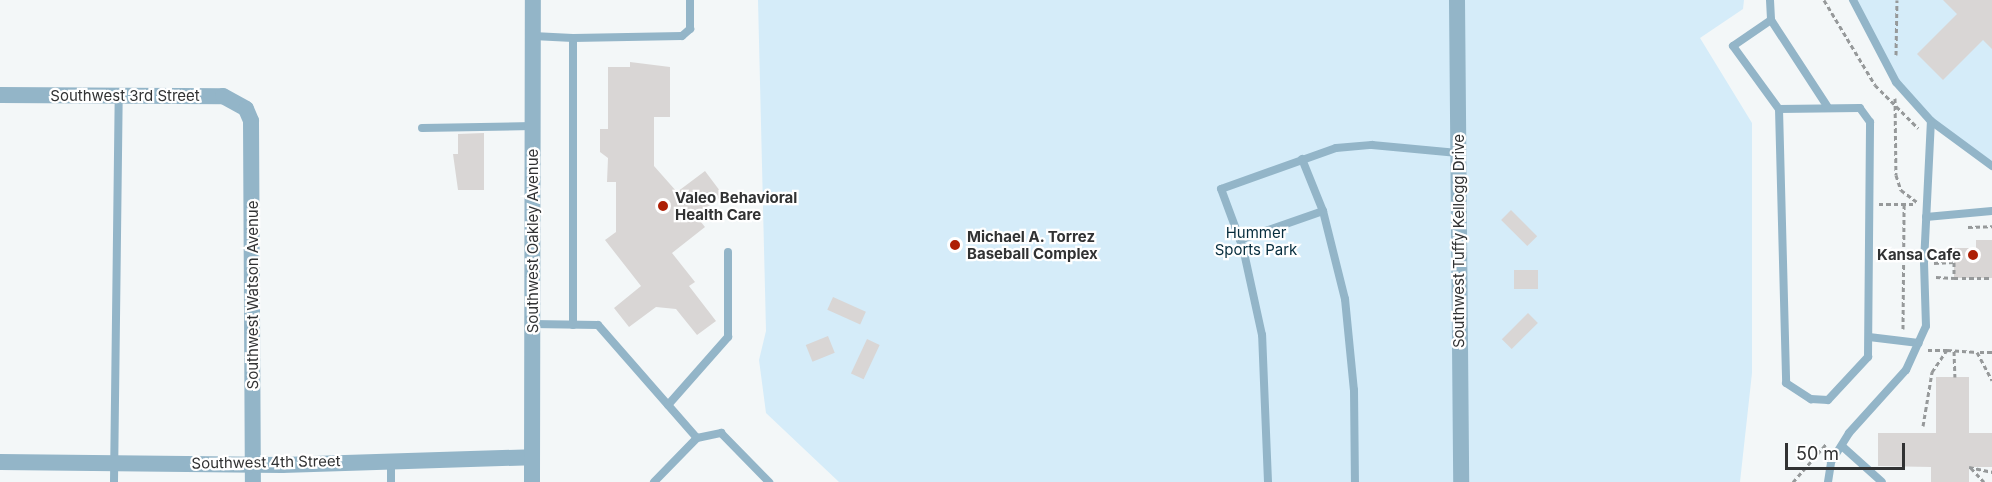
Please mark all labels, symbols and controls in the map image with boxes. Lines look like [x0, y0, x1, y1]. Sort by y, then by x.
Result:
street label: Southwest 3rd Street [50, 87, 200, 105]
street label: Southwest Tuffy Kellogg Drive [1450, 134, 1468, 348]
street label: Southwest Oakley Avenue [524, 149, 542, 333]
place label: Valeo Behavioral Health Care [675, 188, 797, 223]
marker: Valeo Behavioral Health Care [656, 199, 670, 213]
street label: Southwest Watson Avenue [244, 201, 262, 389]
park label: Hummer Sports Park [1215, 223, 1297, 258]
place label: Michael A. Torrez Baseball Complex [967, 227, 1098, 262]
marker: Michael A. Torrez Baseball Complex [948, 238, 962, 252]
place label: Kansa Cafe [1877, 246, 1961, 264]
marker: Kansa Cafe [1966, 248, 1980, 262]
scale bar [1788, 431, 1908, 469]
text: 50 m [1796, 443, 1839, 464]
street label: Southwest 4th Street [191, 452, 341, 472]

